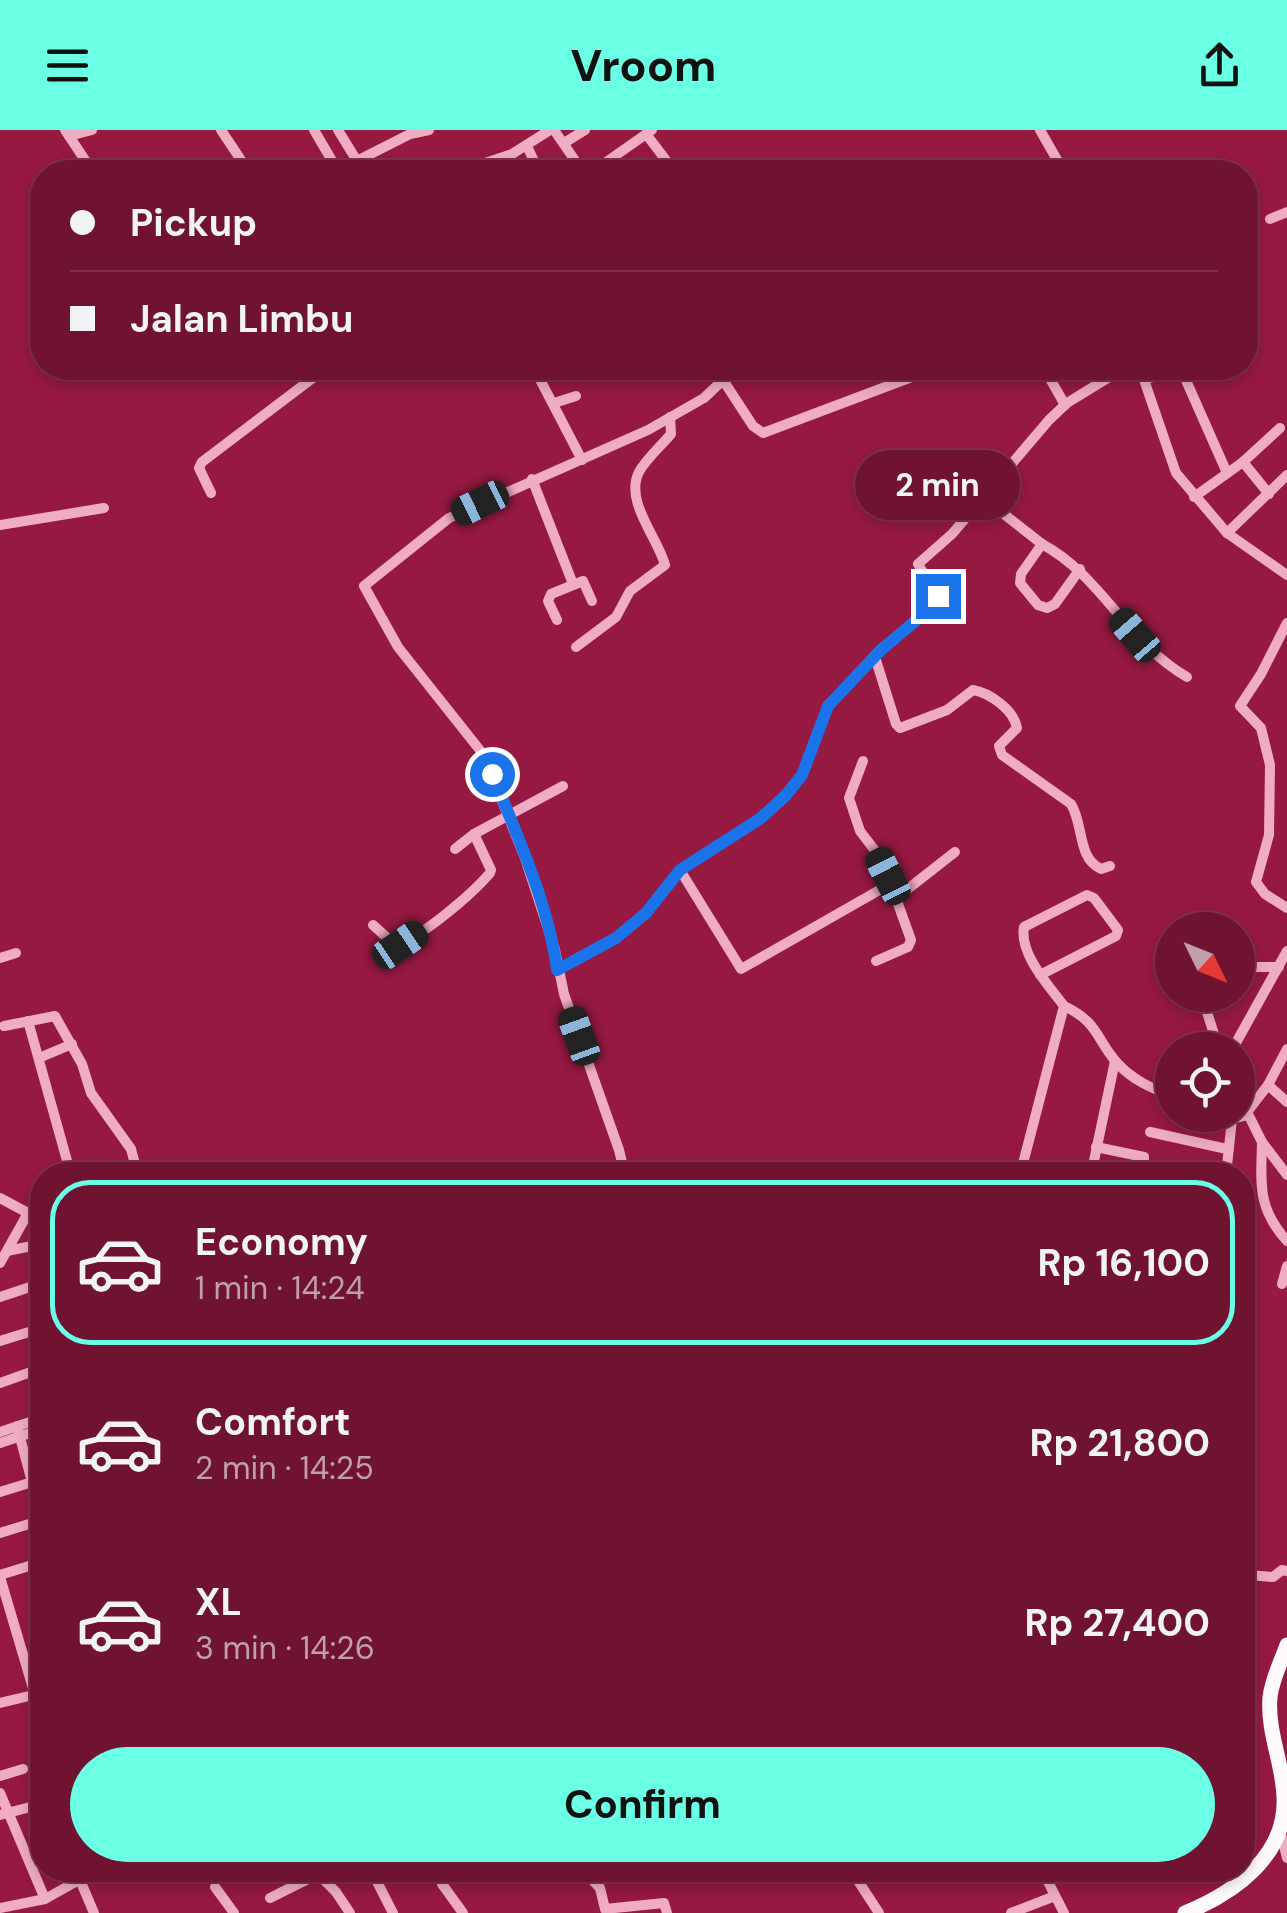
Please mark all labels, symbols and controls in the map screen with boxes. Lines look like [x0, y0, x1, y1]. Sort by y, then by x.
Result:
text: Vroom [571, 36, 716, 95]
icon: menu [40, 38, 95, 93]
icon: share [1192, 38, 1247, 93]
text: Pickup [130, 198, 257, 248]
text: Jalan Limbu [130, 294, 353, 344]
callout: 2 min [856, 451, 1020, 521]
text: 2 min [895, 464, 980, 506]
car [446, 476, 514, 530]
route end [916, 574, 961, 619]
car [1104, 603, 1166, 667]
route start [470, 752, 515, 797]
car [861, 842, 915, 910]
north arrow [1155, 912, 1255, 1012]
map controls [1155, 912, 1255, 1132]
car [367, 916, 433, 974]
car [555, 1003, 603, 1069]
button: locate [1155, 1032, 1255, 1132]
text: Economy [195, 1217, 368, 1267]
icon: car [75, 1218, 165, 1308]
text: Rp 16,100 [1038, 1238, 1210, 1288]
text: 1 min · 14:24 [195, 1267, 365, 1309]
text: Comfort [195, 1397, 351, 1447]
icon: car [75, 1398, 165, 1488]
text: Rp 21,800 [1030, 1418, 1210, 1468]
text: 2 min · 14:25 [195, 1447, 374, 1489]
text: XL [195, 1577, 242, 1627]
icon: car [75, 1578, 165, 1668]
text: Rp 27,400 [1024, 1598, 1210, 1648]
text: 3 min · 14:26 [195, 1627, 375, 1669]
button: Confirm [70, 1747, 1215, 1862]

